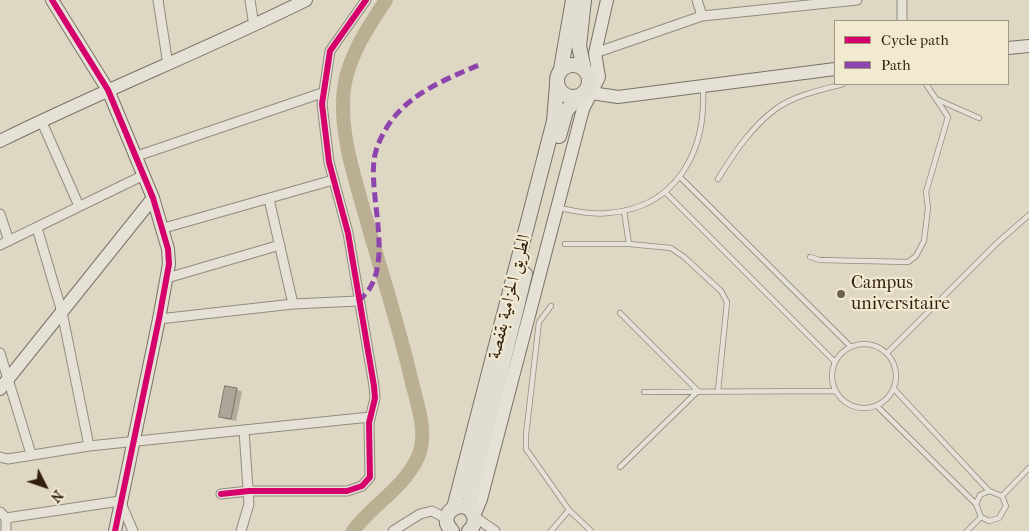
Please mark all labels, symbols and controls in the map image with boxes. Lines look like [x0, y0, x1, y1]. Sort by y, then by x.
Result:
legend [834, 20, 1009, 85]
text: Cycle path [881, 31, 949, 49]
text: Path [881, 56, 911, 74]
street label: الطريق الحزامية بقفصة [484, 232, 536, 362]
place label: Campus universitaire [851, 273, 950, 316]
marker: Campus universitaire [835, 288, 847, 300]
north arrow [20, 461, 70, 511]
text: N [47, 487, 67, 506]

